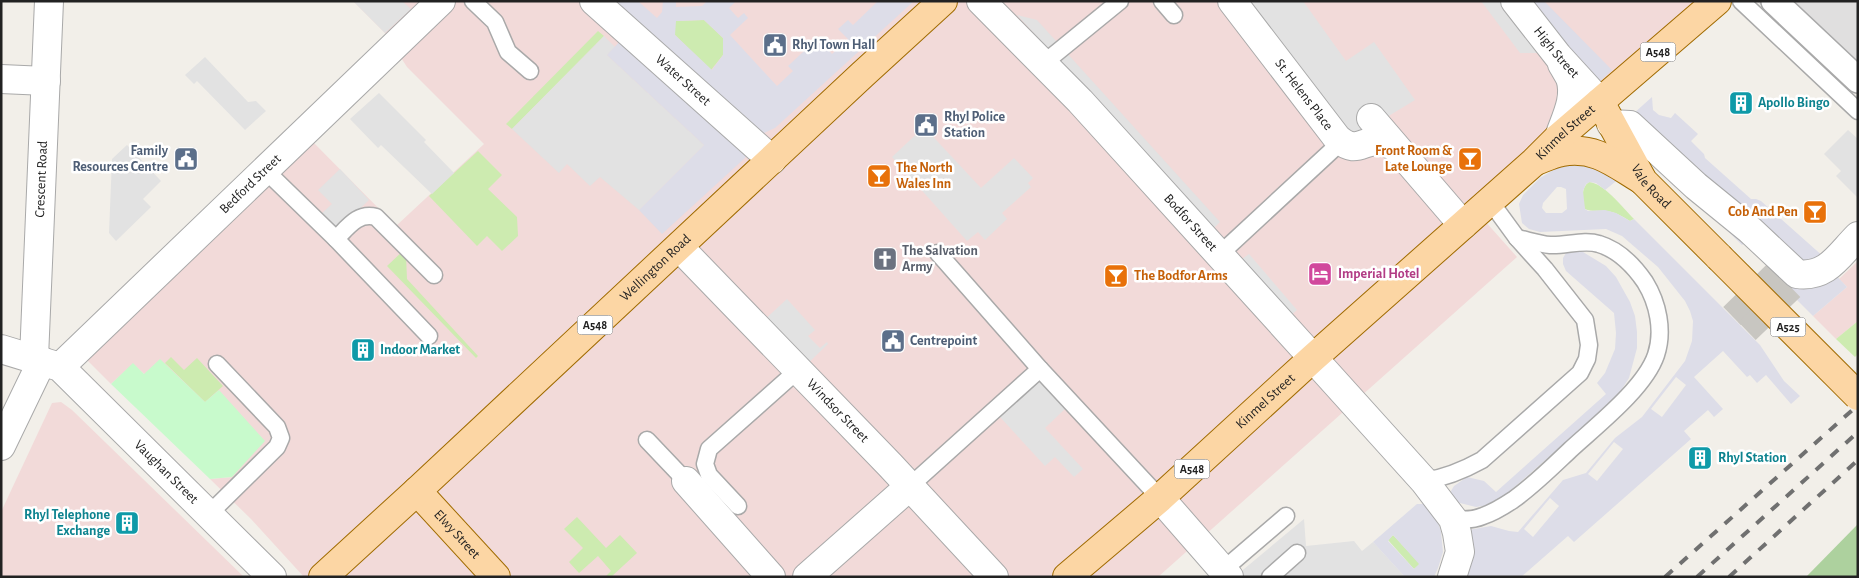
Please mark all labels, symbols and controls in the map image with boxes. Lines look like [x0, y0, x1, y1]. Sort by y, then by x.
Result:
street label: High Street [1531, 24, 1582, 81]
public building icon: Rhyl Town Hall [762, 32, 788, 58]
place label: Rhyl Town Hall [792, 38, 875, 52]
road number: A548 [1640, 42, 1676, 62]
street label: Water Street [652, 52, 713, 109]
street label: St. Helens Place [1272, 56, 1335, 133]
building icon: Apollo Bingo [1728, 90, 1754, 116]
place label: Apollo Bingo [1758, 96, 1830, 110]
street label: Kinmel Street [1533, 102, 1598, 163]
place label: Rhyl Police Station [944, 110, 1005, 140]
public building icon: Rhyl Police Station [913, 112, 939, 138]
street label: Crescent Road [33, 140, 50, 218]
place label: Family Resources Centre [72, 144, 169, 174]
place label: Front Room & Late Lounge [1375, 144, 1452, 174]
public building icon: Family Resources Centre [173, 146, 199, 172]
bar icon: Front Room & Late Lounge [1457, 146, 1483, 172]
street label: Bedford Street [217, 151, 284, 217]
place label: The North Wales Inn [896, 161, 953, 191]
street label: Vale Road [1628, 162, 1673, 211]
bar icon: The North Wales Inn [866, 163, 892, 189]
street label: Bodfor Street [1161, 191, 1220, 255]
bar icon: Cob And Pen [1802, 199, 1828, 225]
place label: Cob And Pen [1728, 205, 1798, 219]
street label: Wellington Road [617, 232, 694, 304]
place label: The Salvation Army [902, 244, 978, 274]
church icon: The Salvation Army [872, 246, 898, 272]
hotel icon: Imperial Hotel [1307, 261, 1333, 287]
bar icon: The Bodfor Arms [1103, 263, 1129, 289]
place label: Imperial Hotel [1338, 267, 1420, 281]
place label: The Bodfor Arms [1134, 269, 1228, 283]
road number: A548 [578, 316, 612, 334]
road number: A525 [1770, 318, 1806, 337]
public building icon: Centrepoint [880, 328, 906, 354]
place label: Centrepoint [910, 334, 977, 348]
building icon: Indoor Market [350, 337, 376, 363]
place label: Indoor Market [380, 343, 460, 357]
street label: Kinmel Street [1233, 371, 1298, 432]
street label: Windsor Street [804, 376, 872, 446]
street label: Vaughan Street [131, 438, 201, 507]
building icon: Rhyl Station [1687, 445, 1713, 471]
place label: Rhyl Station [1718, 451, 1787, 465]
road number: A548 [1174, 459, 1210, 478]
street label: Elwy Street [431, 507, 483, 562]
place label: Rhyl Telephone Exchange [24, 508, 110, 538]
building icon: Rhyl Telephone Exchange [114, 510, 140, 536]

